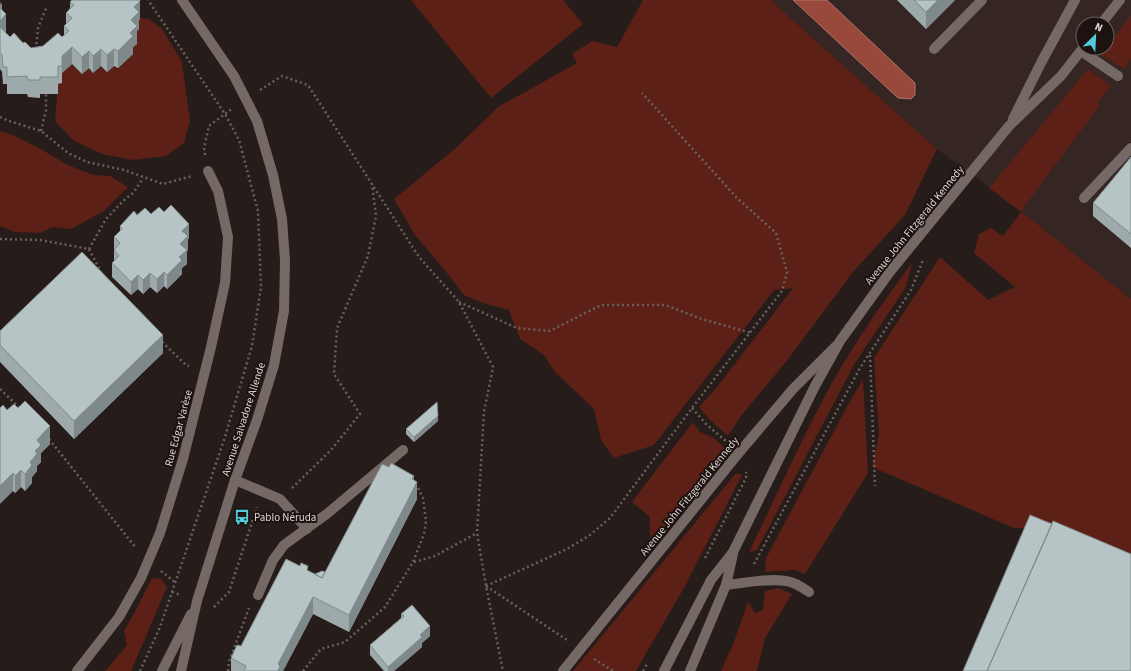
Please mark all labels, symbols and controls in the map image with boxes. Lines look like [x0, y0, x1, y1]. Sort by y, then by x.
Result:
north arrow [1075, 16, 1115, 56]
text: N [1092, 19, 1105, 36]
street label: Avenue John Fitzgerald Kennedy [862, 162, 967, 288]
street label: Avenue Salvadore Allende [218, 360, 269, 478]
street label: Rue Edgar Varèse [161, 388, 196, 468]
street label: Avenue John Fitzgerald Kennedy [637, 433, 742, 559]
bus stop icon: Pablo Néruda [233, 508, 251, 526]
place label: Pablo Néruda [254, 510, 316, 525]

